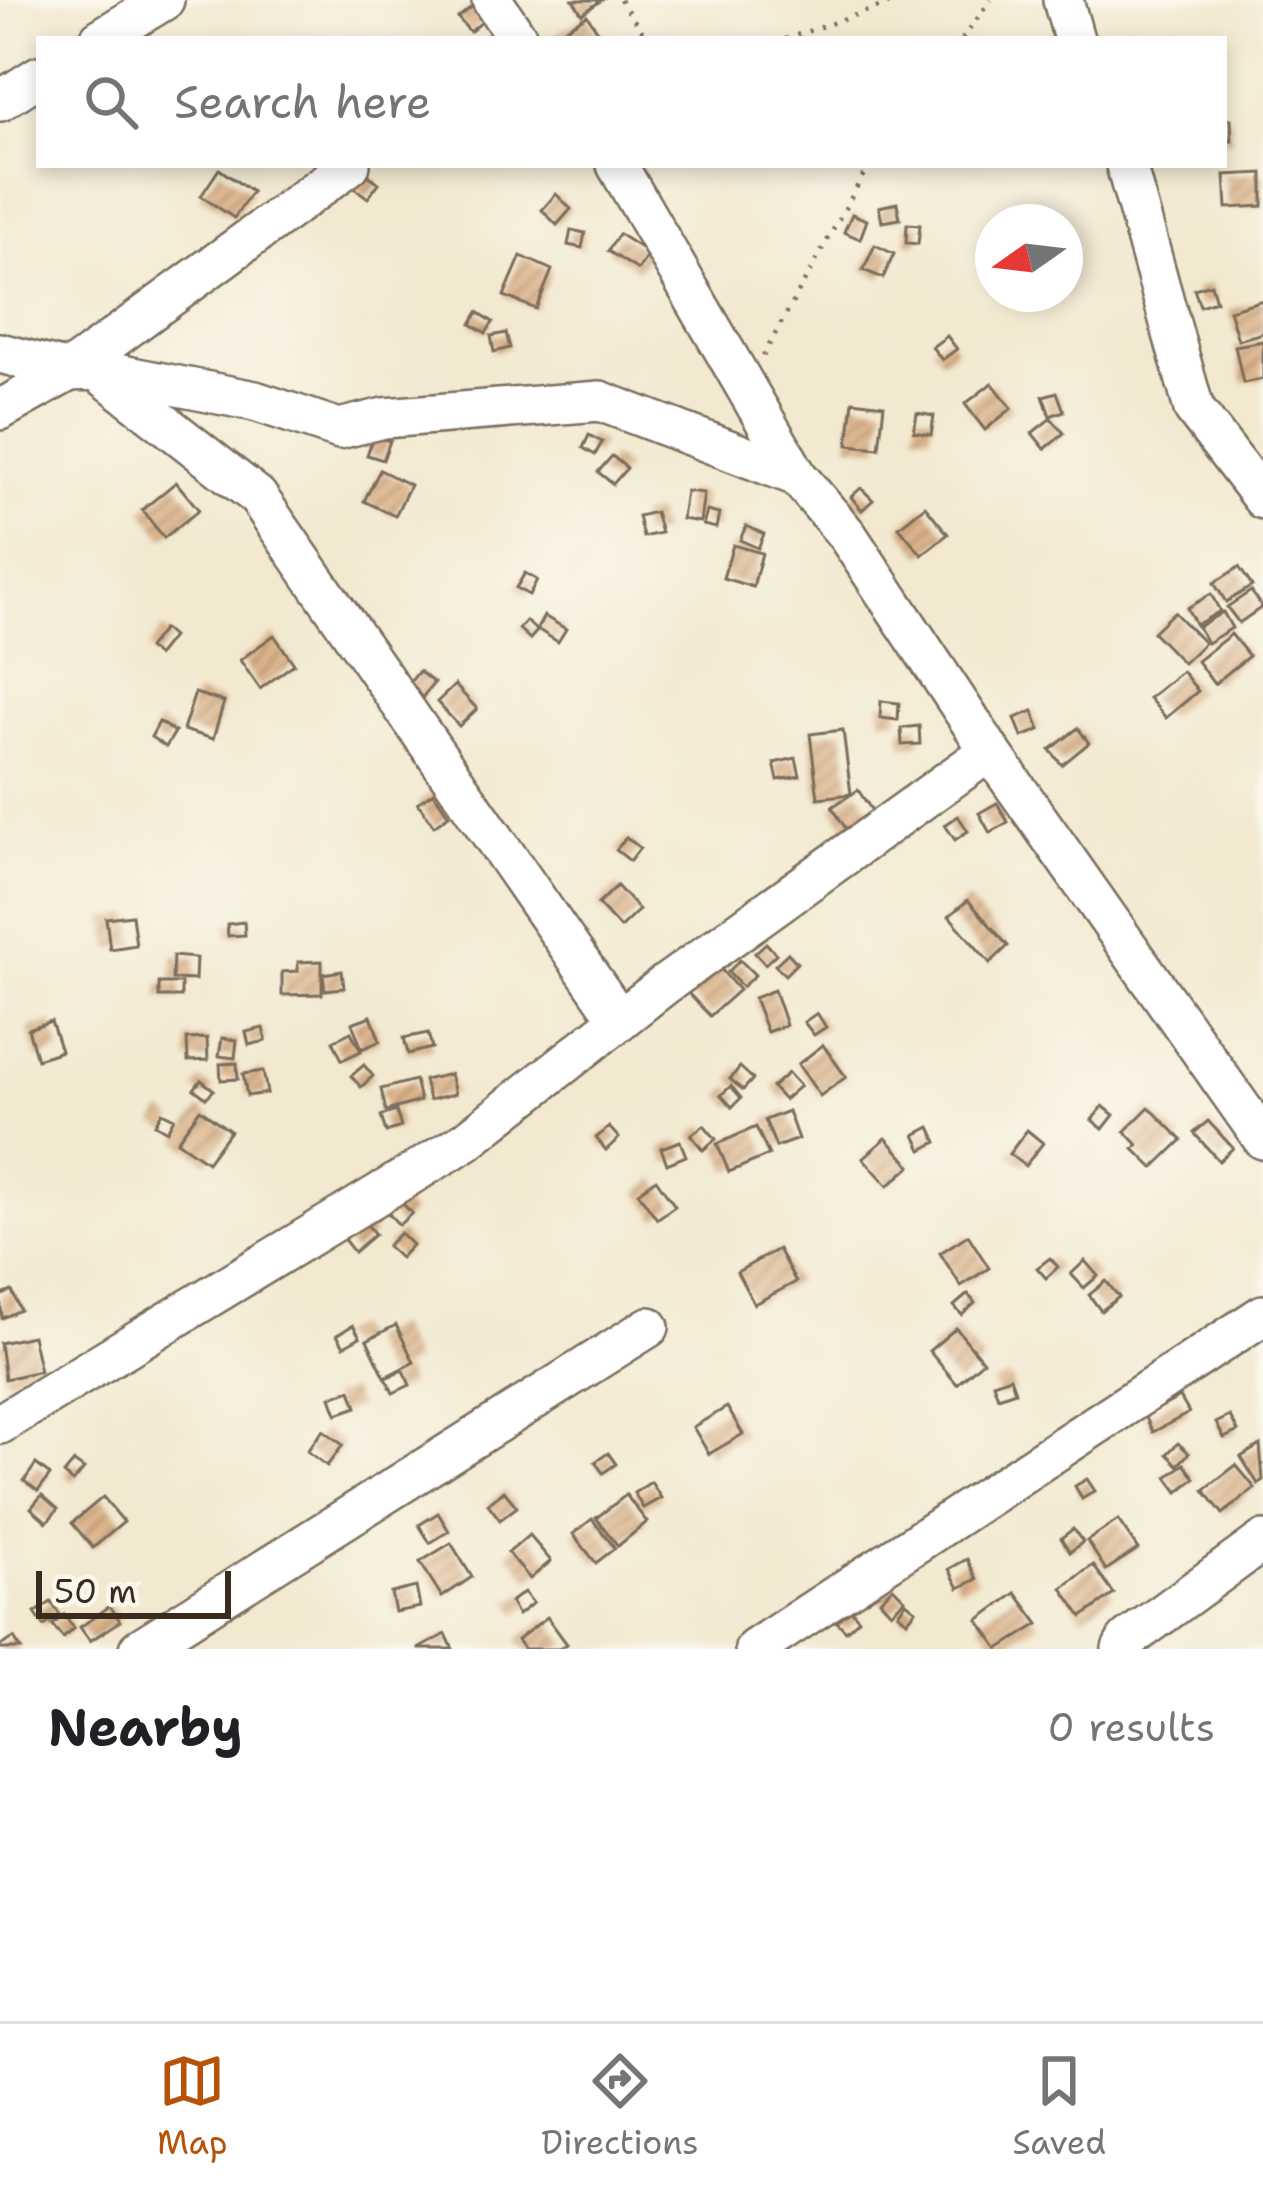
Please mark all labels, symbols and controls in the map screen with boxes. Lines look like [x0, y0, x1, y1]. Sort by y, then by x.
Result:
search box [36, 36, 1227, 168]
icon: search [78, 69, 144, 135]
text: Search here [174, 72, 431, 132]
north arrow [975, 204, 1083, 312]
scale bar [36, 1565, 231, 1618]
text: 50 m [54, 1569, 137, 1614]
text: Nearby [48, 1693, 243, 1761]
text: 0 results [1048, 1701, 1215, 1753]
tab: Map [157, 2048, 228, 2165]
tab: Directions [541, 2048, 699, 2165]
tab: Saved [1012, 2048, 1106, 2165]

